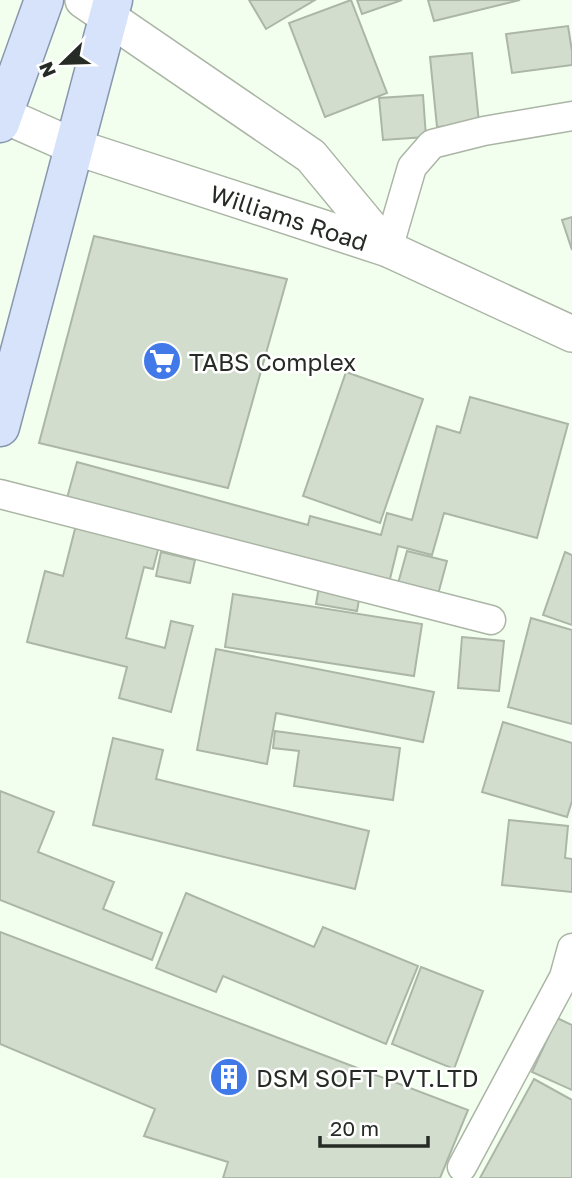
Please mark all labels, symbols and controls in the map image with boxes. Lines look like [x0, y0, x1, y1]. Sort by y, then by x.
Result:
north arrow [28, 28, 98, 98]
text: N [33, 59, 60, 81]
street label: Williams Road [207, 178, 371, 256]
supermarket icon: TABS Complex [141, 340, 183, 382]
place label: TABS Complex [189, 347, 356, 376]
building icon: DSM SOFT PVT.LTD [208, 1056, 250, 1098]
place label: DSM SOFT PVT.LTD [256, 1063, 479, 1092]
scale bar [320, 1104, 428, 1148]
text: 20 m [330, 1115, 379, 1141]

